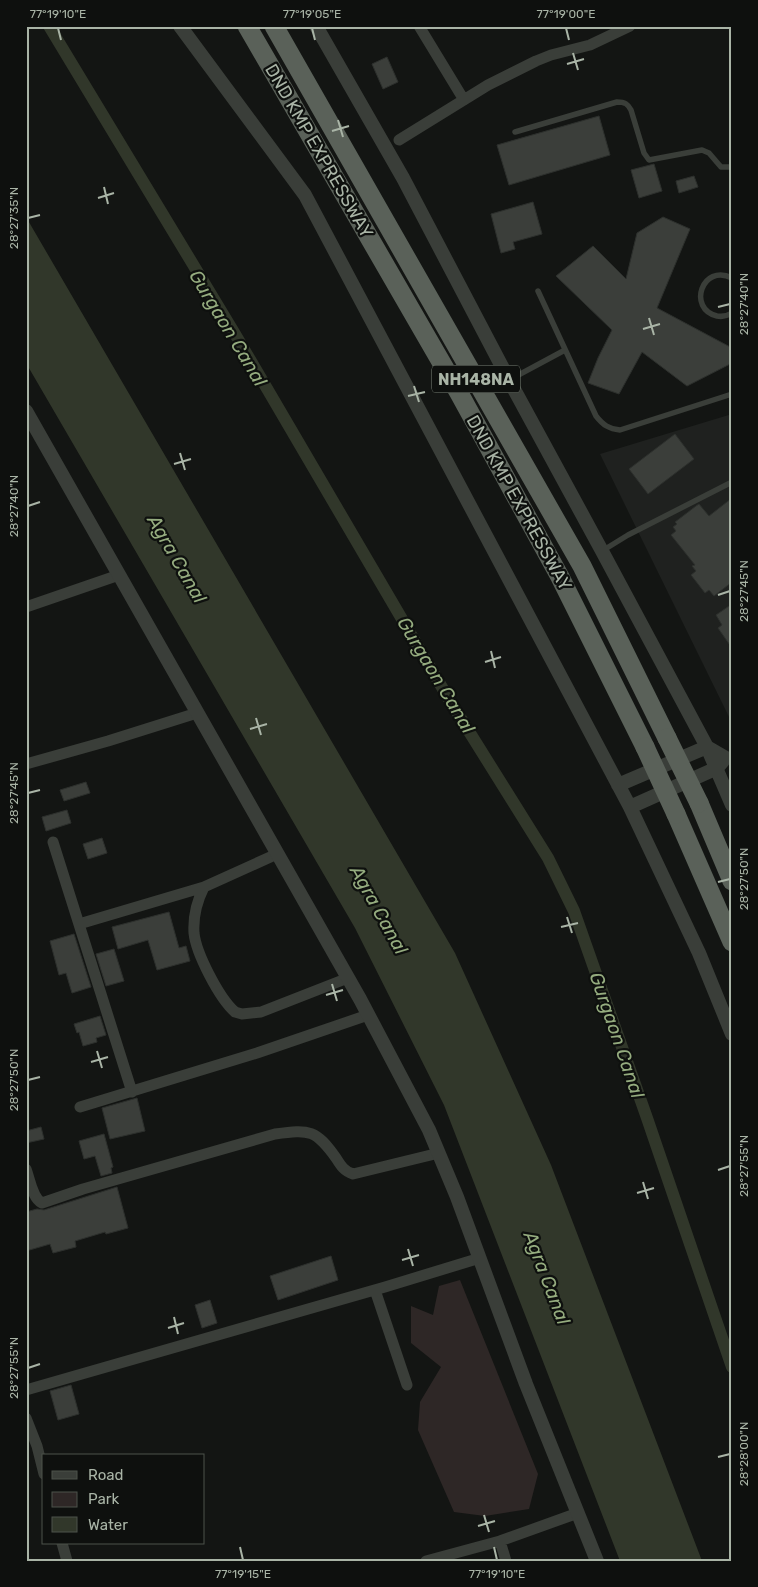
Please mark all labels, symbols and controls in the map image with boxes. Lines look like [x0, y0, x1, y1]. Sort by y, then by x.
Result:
text: 77°19'10"E [30, 7, 86, 21]
text: 77°19'05"E [283, 7, 341, 21]
text: 77°19'00"E [537, 7, 595, 21]
street label: DND KMP EXPRESSWAY [260, 60, 378, 242]
text: 28°27'35"N [7, 187, 21, 249]
water label: Gurgaon Canal [184, 265, 272, 391]
text: 28°27'40"N [737, 273, 751, 335]
road number: NH148NA [432, 366, 520, 392]
street label: DND KMP EXPRESSWAY [462, 411, 577, 595]
text: 28°27'40"N [7, 475, 21, 537]
water label: Agra Canal [142, 510, 212, 608]
text: 28°27'45"N [737, 560, 751, 622]
water label: Gurgaon Canal [392, 612, 480, 738]
text: 28°27'45"N [7, 762, 21, 824]
text: 28°27'50"N [737, 848, 751, 910]
water label: Agra Canal [345, 861, 413, 959]
water label: Gurgaon Canal [585, 969, 649, 1102]
text: 28°27'50"N [7, 1049, 21, 1111]
text: 28°27'55"N [737, 1135, 751, 1197]
water label: Agra Canal [518, 1227, 575, 1328]
text: 28°27'55"N [7, 1337, 21, 1399]
text: 28°28'00"N [737, 1422, 751, 1486]
legend [42, 1454, 205, 1544]
text: Road [88, 1466, 124, 1484]
text: Park [88, 1490, 119, 1508]
text: Water [88, 1516, 128, 1534]
text: 77°19'15"E [215, 1567, 271, 1581]
text: 77°19'10"E [469, 1567, 525, 1581]

